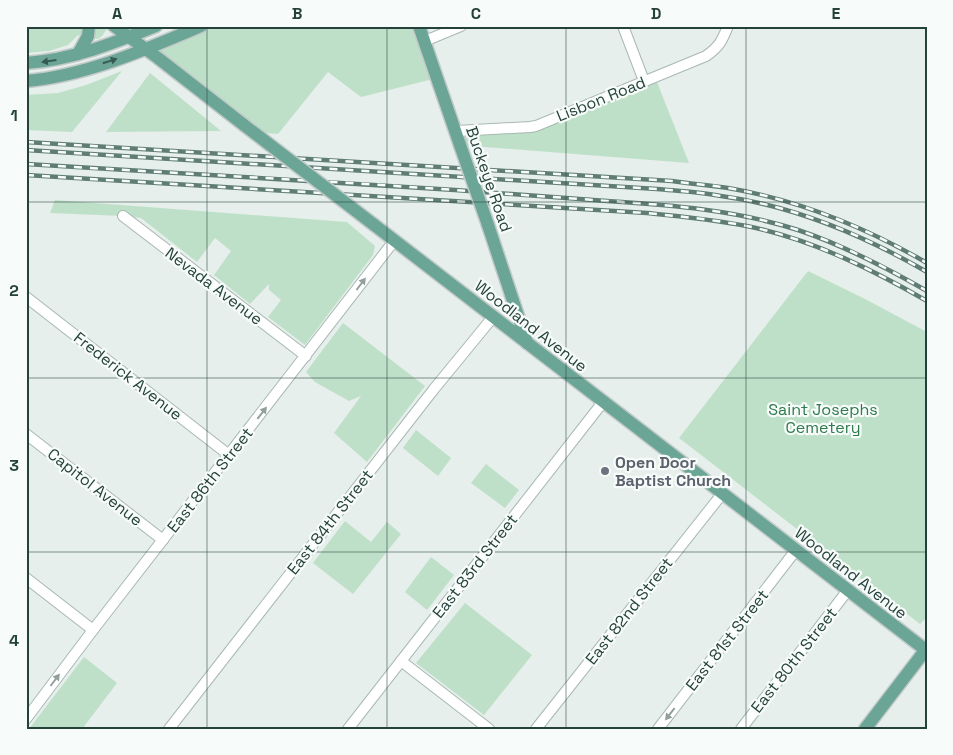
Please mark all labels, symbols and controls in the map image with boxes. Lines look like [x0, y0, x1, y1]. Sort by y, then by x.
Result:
text: A [112, 3, 122, 24]
text: B [292, 3, 302, 24]
text: C [471, 3, 481, 24]
text: D [651, 3, 661, 24]
text: E [832, 3, 841, 24]
one-way arrow [40, 57, 56, 65]
one-way arrow [103, 57, 118, 65]
street label: Lisbon Road [553, 72, 649, 126]
text: 1 [10, 105, 18, 126]
street label: Buckeye Road [461, 123, 517, 235]
street label: Nevada Avenue [161, 242, 267, 330]
street label: Woodland Avenue [470, 275, 592, 377]
one-way arrow [356, 277, 366, 291]
text: 2 [9, 280, 19, 301]
street label: Frederick Avenue [69, 327, 187, 425]
park label: Saint Josephs Cemetery [768, 399, 878, 438]
one-way arrow [256, 407, 267, 420]
street label: East 86th Street [162, 423, 258, 537]
street label: Capitol Avenue [43, 443, 147, 531]
place label: Open Door Baptist Church [615, 452, 731, 491]
text: 3 [9, 455, 19, 476]
street label: East 84th Street [282, 465, 378, 579]
marker: Open Door Baptist Church [599, 465, 611, 477]
street label: East 83rd Street [428, 510, 522, 622]
street label: Woodland Avenue [790, 522, 912, 624]
street label: East 82nd Street [581, 553, 677, 669]
street label: East 81st Street [681, 585, 773, 695]
street label: East 80th Street [746, 603, 842, 717]
text: 4 [9, 630, 19, 651]
one-way arrow [50, 674, 61, 687]
one-way arrow [665, 707, 675, 720]

